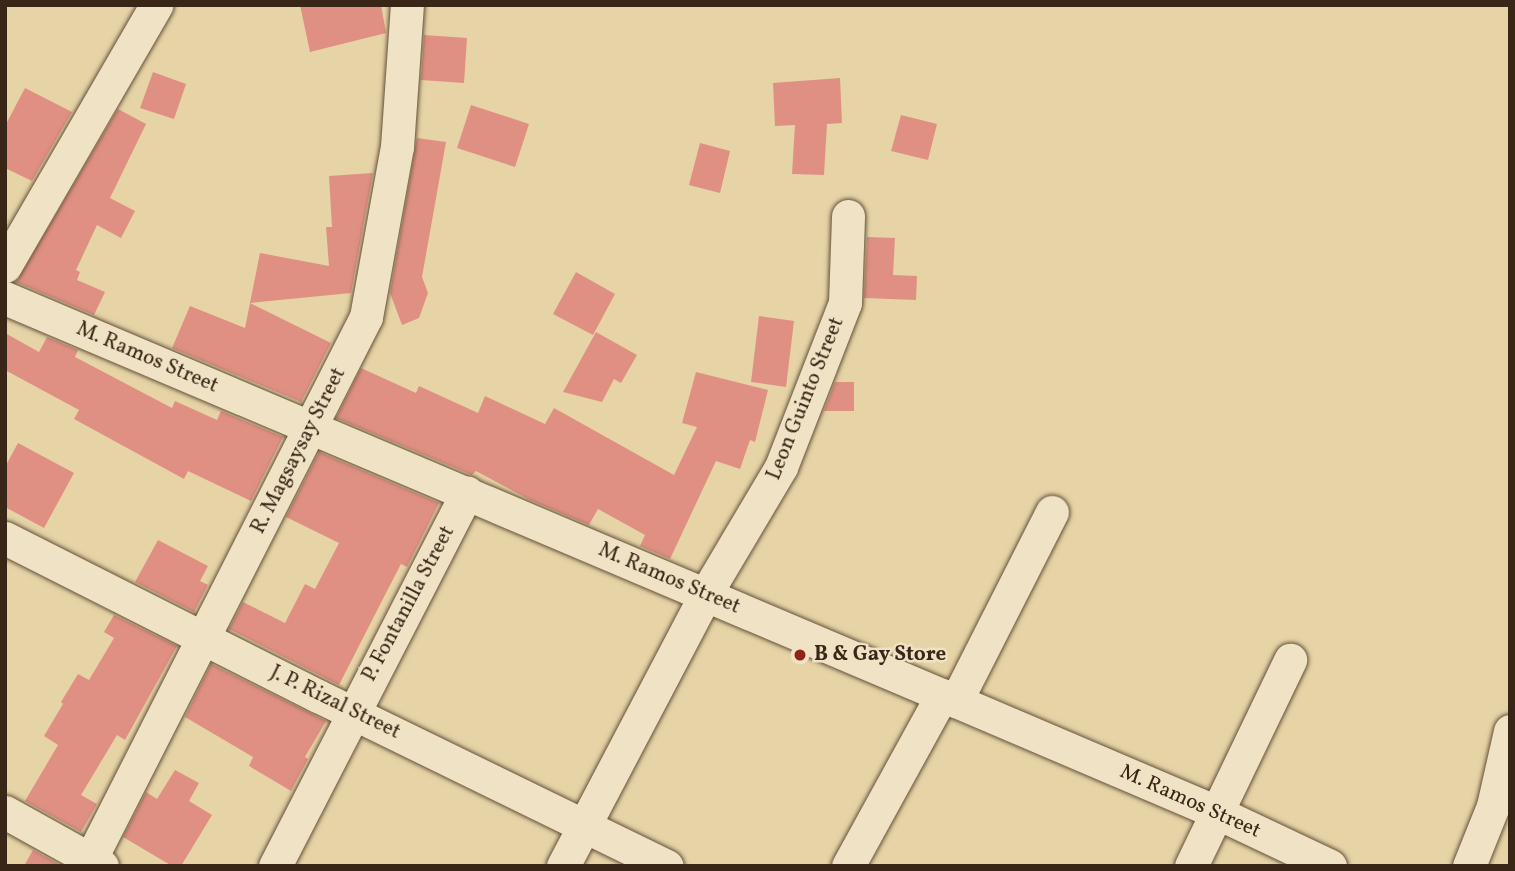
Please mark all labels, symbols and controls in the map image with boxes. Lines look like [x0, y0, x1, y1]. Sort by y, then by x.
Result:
street label: Leon Guinto Street [762, 314, 850, 484]
street label: M. Ramos Street [72, 317, 222, 399]
street label: R. Magsaysay Street [246, 363, 352, 539]
street label: P. Fontanilla Street [357, 522, 461, 686]
street label: M. Ramos Street [594, 538, 744, 620]
place label: B & Gay Store [814, 642, 947, 668]
marker: B & Gay Store [792, 647, 808, 663]
street label: J. P. Rizal Street [266, 661, 404, 745]
street label: M. Ramos Street [1116, 760, 1264, 844]

